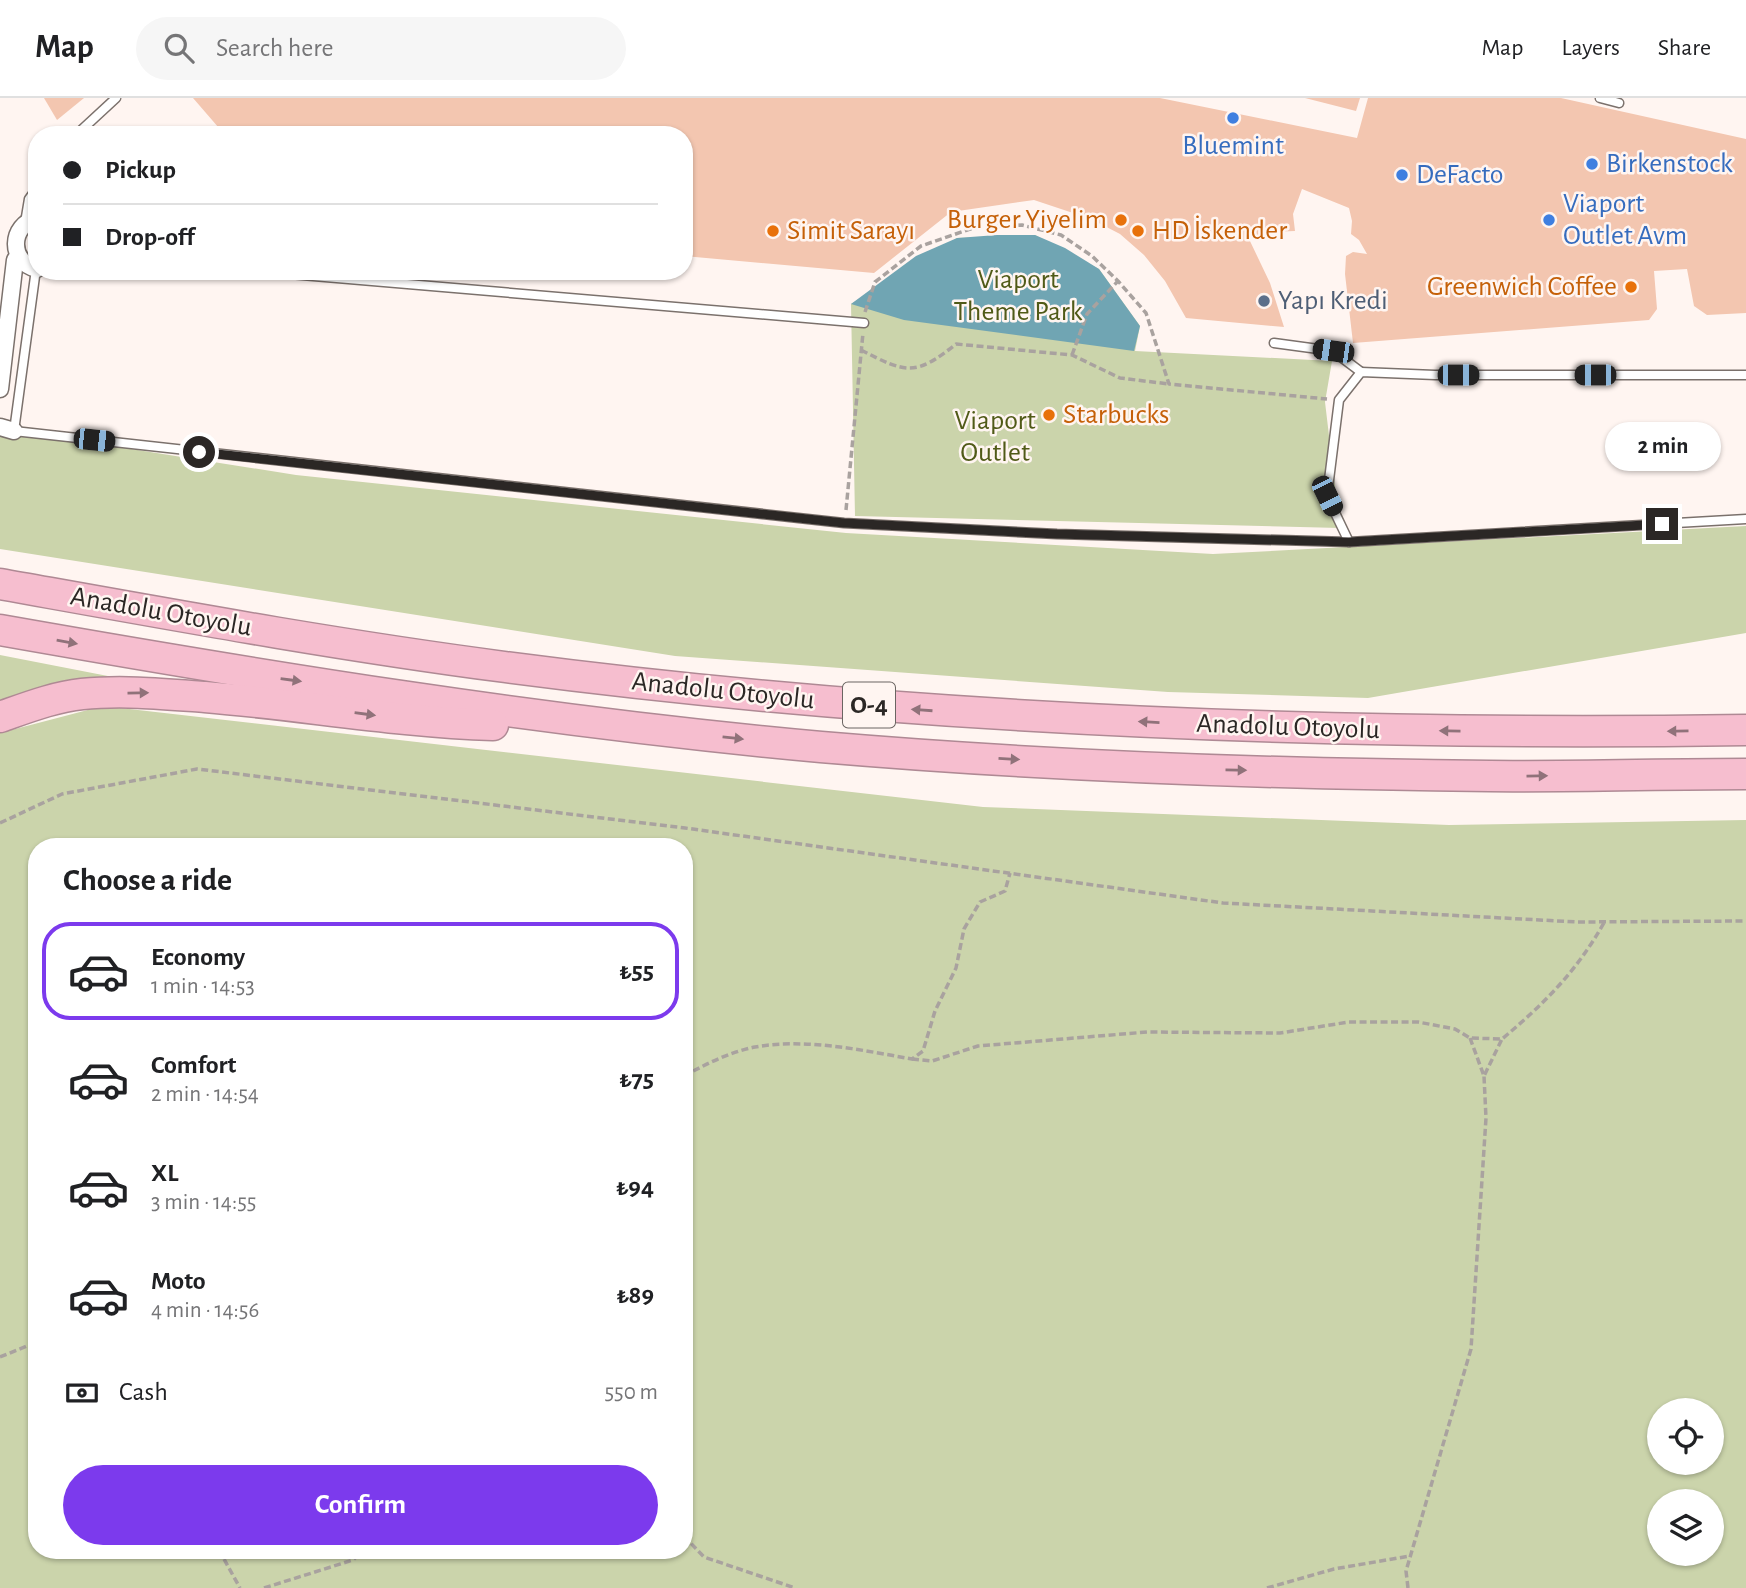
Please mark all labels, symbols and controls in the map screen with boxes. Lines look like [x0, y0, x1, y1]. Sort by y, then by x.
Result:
search box [136, 17, 626, 80]
icon: search [160, 29, 198, 67]
text: Map [35, 31, 94, 64]
text: Search here [216, 35, 334, 61]
text: Map [1481, 36, 1523, 60]
text: Layers [1561, 36, 1620, 60]
text: Share [1658, 36, 1711, 60]
marker: Bluemint [1225, 110, 1241, 126]
place label: Bluemint [1182, 132, 1284, 160]
place label: Birkenstock [1606, 150, 1733, 178]
marker: Birkenstock [1584, 156, 1600, 172]
text: Pickup [105, 157, 176, 183]
place label: DeFacto [1416, 161, 1503, 189]
marker: DeFacto [1394, 167, 1410, 183]
place label: Viaport Outlet Avm [1563, 190, 1687, 250]
place label: Burger Yiyelim [947, 206, 1107, 234]
marker: Burger Yiyelim [1113, 212, 1129, 228]
marker: Viaport Outlet Avm [1541, 212, 1557, 228]
place label: HD İskender [1152, 215, 1287, 245]
place label: Simit Sarayı [787, 217, 915, 245]
marker: Simit Sarayı [765, 223, 781, 239]
marker: HD İskender [1130, 223, 1146, 239]
text: Drop-off [105, 224, 194, 250]
park label: Viaport Theme Park [953, 266, 1083, 326]
place label: Greenwich Coffee [1427, 273, 1617, 301]
marker: Greenwich Coffee [1623, 279, 1639, 295]
place label: Yapı Kredi [1278, 287, 1388, 315]
marker: Yapı Kredi [1256, 293, 1272, 309]
car [1311, 338, 1356, 364]
car [1438, 365, 1480, 386]
car [1575, 365, 1617, 386]
place label: Starbucks [1063, 401, 1169, 429]
park label: Viaport Outlet [954, 407, 1036, 467]
marker: Starbucks [1041, 407, 1057, 423]
callout: 2 min [1604, 422, 1720, 472]
car [73, 427, 116, 453]
text: 2 min [1637, 435, 1689, 458]
route start [183, 436, 215, 468]
car [1309, 473, 1346, 519]
route end [1646, 508, 1678, 540]
street label: Anadolu Otoyolu [68, 582, 254, 642]
one-way arrow [56, 636, 78, 647]
street label: Anadolu Otoyolu [630, 667, 816, 715]
one-way arrow [280, 675, 302, 686]
road number: O-4 [843, 682, 895, 727]
one-way arrow [128, 687, 150, 699]
one-way arrow [911, 704, 933, 715]
one-way arrow [354, 708, 376, 719]
street label: Anadolu Otoyolu [1196, 710, 1380, 744]
one-way arrow [1138, 716, 1160, 727]
one-way arrow [1439, 725, 1461, 737]
one-way arrow [1667, 725, 1689, 737]
one-way arrow [722, 733, 744, 744]
one-way arrow [998, 754, 1020, 765]
one-way arrow [1225, 764, 1247, 775]
one-way arrow [1526, 770, 1548, 782]
text: Choose a ride [63, 864, 232, 896]
icon: car [67, 940, 130, 1003]
text: Economy [151, 944, 245, 970]
text: ₺55 [619, 958, 654, 984]
text: 1 min · 14:53 [151, 975, 255, 998]
icon: car [67, 1048, 130, 1111]
text: Comfort [151, 1052, 236, 1078]
text: ₺75 [619, 1066, 654, 1092]
text: 2 min · 14:54 [151, 1083, 259, 1106]
icon: car [67, 1156, 130, 1219]
text: XL [151, 1160, 178, 1186]
text: ₺94 [616, 1174, 654, 1200]
text: 3 min · 14:55 [151, 1191, 256, 1214]
icon: car [67, 1264, 130, 1327]
text: Moto [151, 1268, 206, 1294]
text: ₺89 [616, 1282, 654, 1308]
text: 4 min · 14:56 [151, 1299, 259, 1322]
icon: cash [63, 1374, 101, 1412]
text: Cash [119, 1379, 168, 1405]
text: 550 m [604, 1381, 658, 1404]
map controls [1647, 1398, 1724, 1566]
button: locate [1647, 1398, 1724, 1475]
button: Confirm [63, 1465, 658, 1545]
button: layers [1647, 1489, 1724, 1566]

